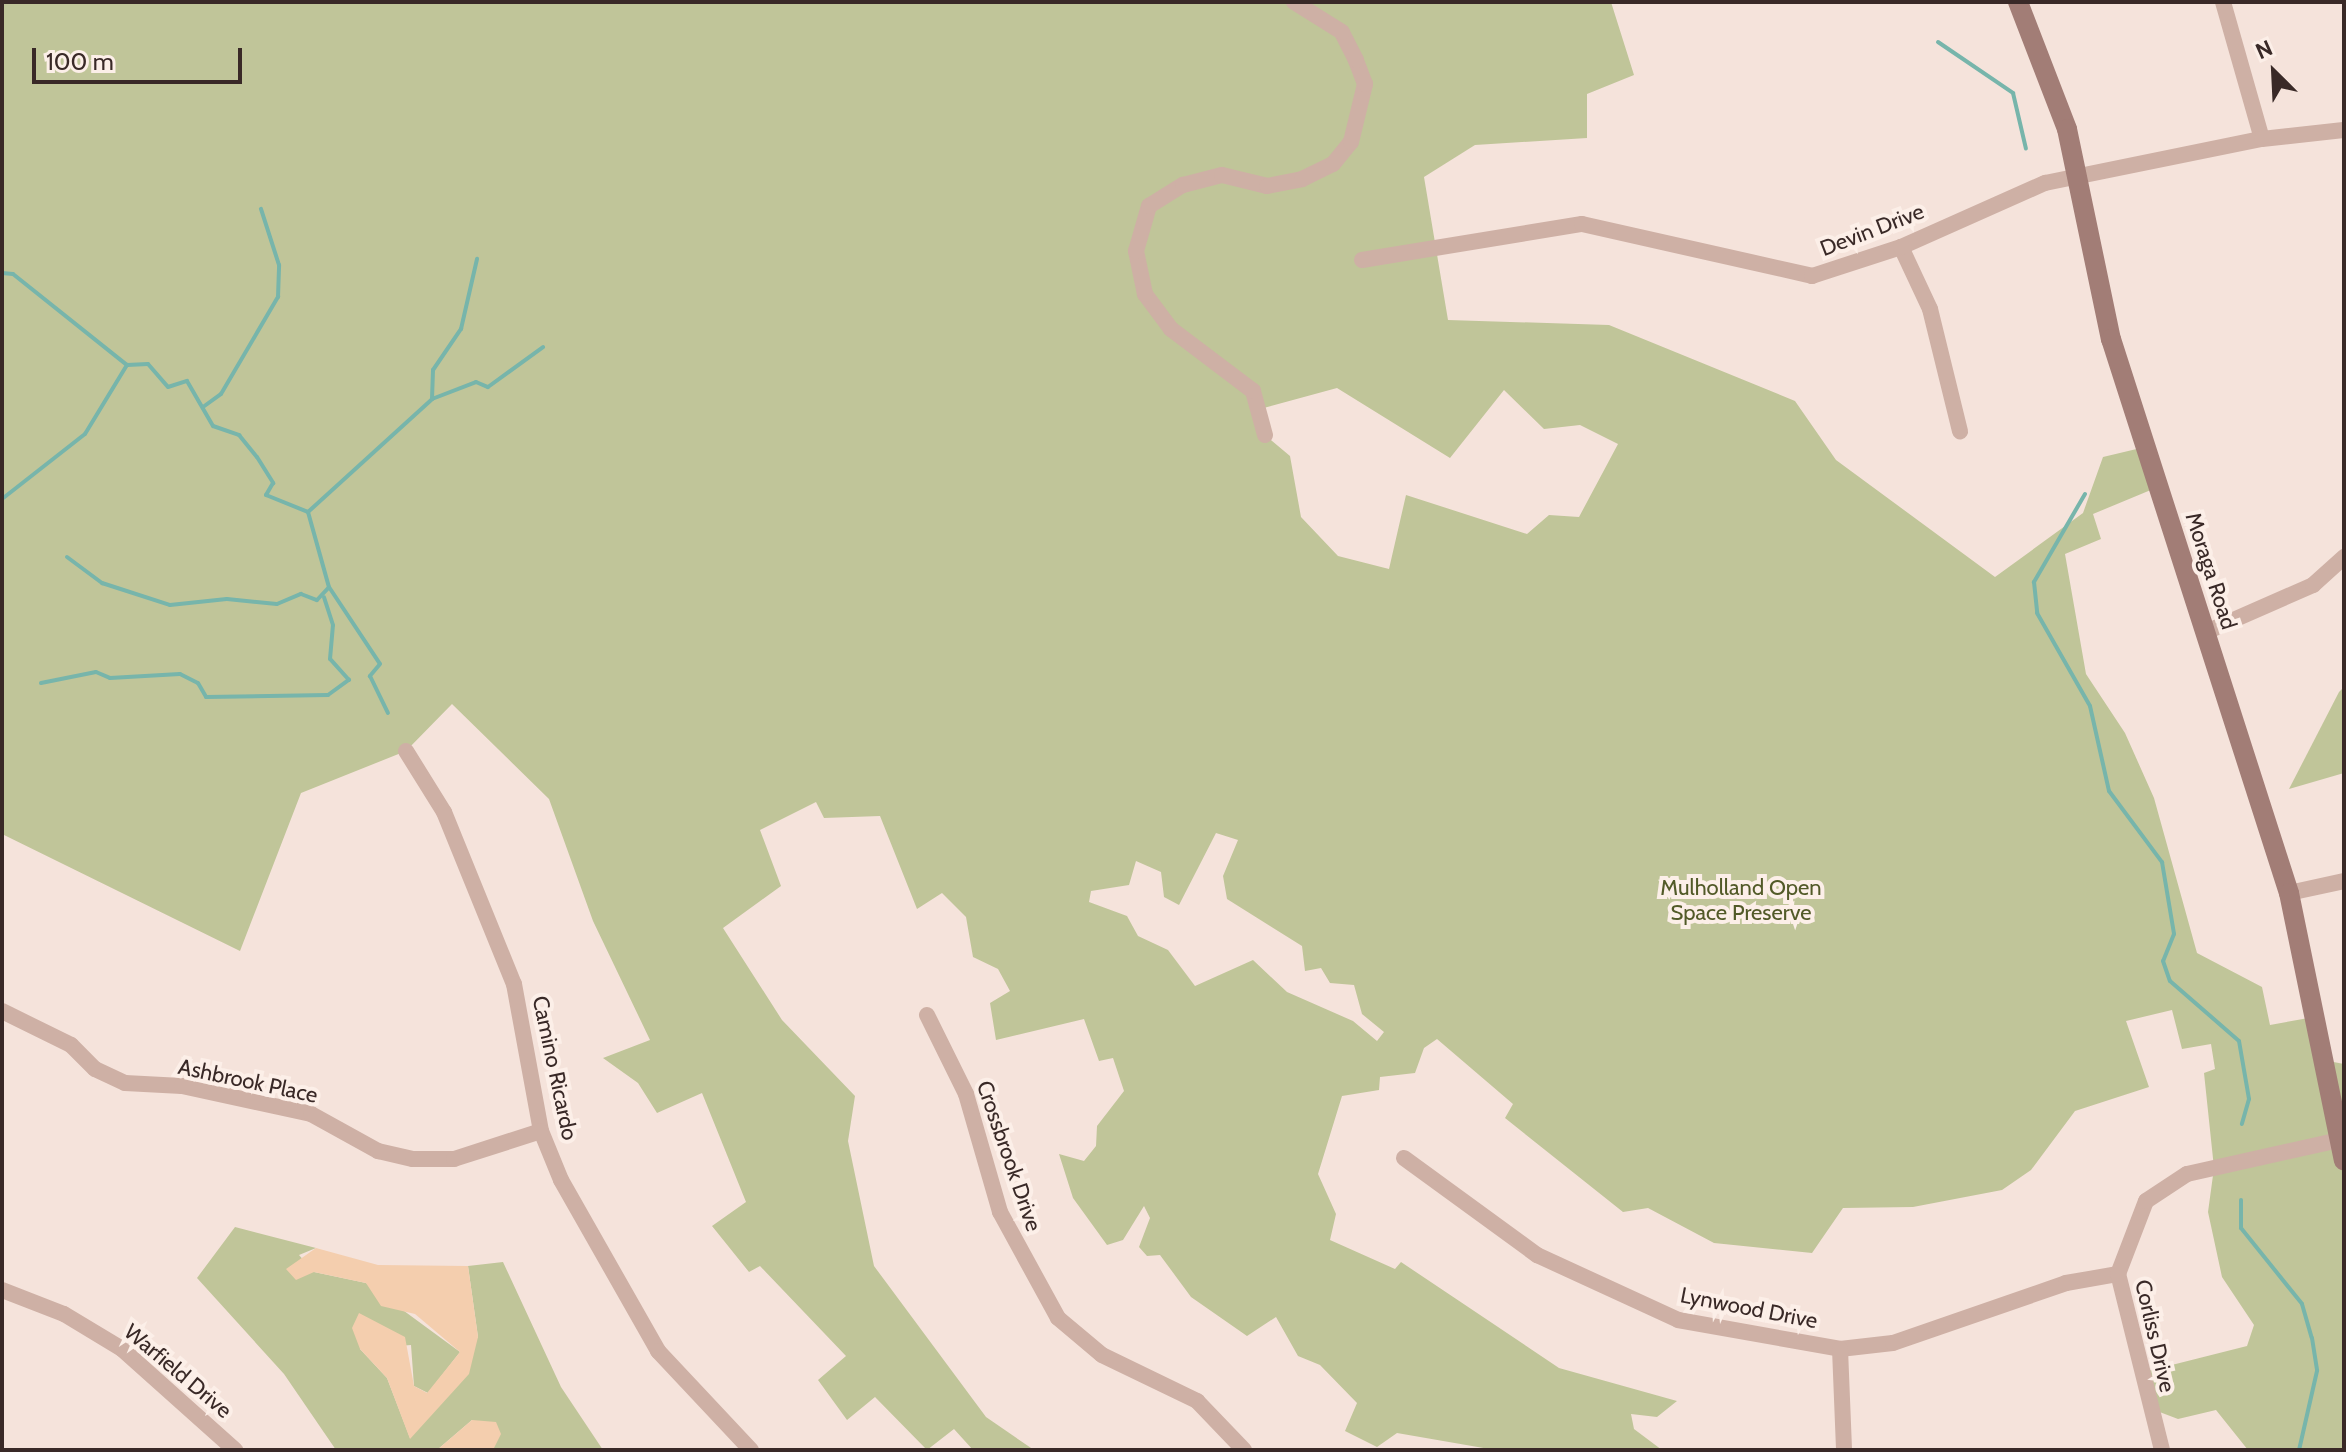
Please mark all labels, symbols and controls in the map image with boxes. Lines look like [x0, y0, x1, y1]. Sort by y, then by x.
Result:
scale bar [36, 32, 246, 82]
north arrow [2234, 32, 2314, 112]
text: N [2251, 34, 2277, 65]
text: 100 m [46, 47, 114, 76]
street label: Devin Drive [1816, 198, 1928, 262]
street label: Moraga Road [2180, 509, 2242, 633]
park label: Mulholland Open Space Preserve [1660, 874, 1822, 926]
street label: Camino Ricardo [527, 993, 583, 1143]
street label: Ashbrook Place [176, 1053, 320, 1109]
street label: Crossbrook Drive [971, 1077, 1047, 1235]
street label: Corliss Drive [2129, 1277, 2181, 1395]
street label: Lynwood Drive [1678, 1282, 1820, 1334]
street label: Warfield Drive [119, 1318, 237, 1424]

